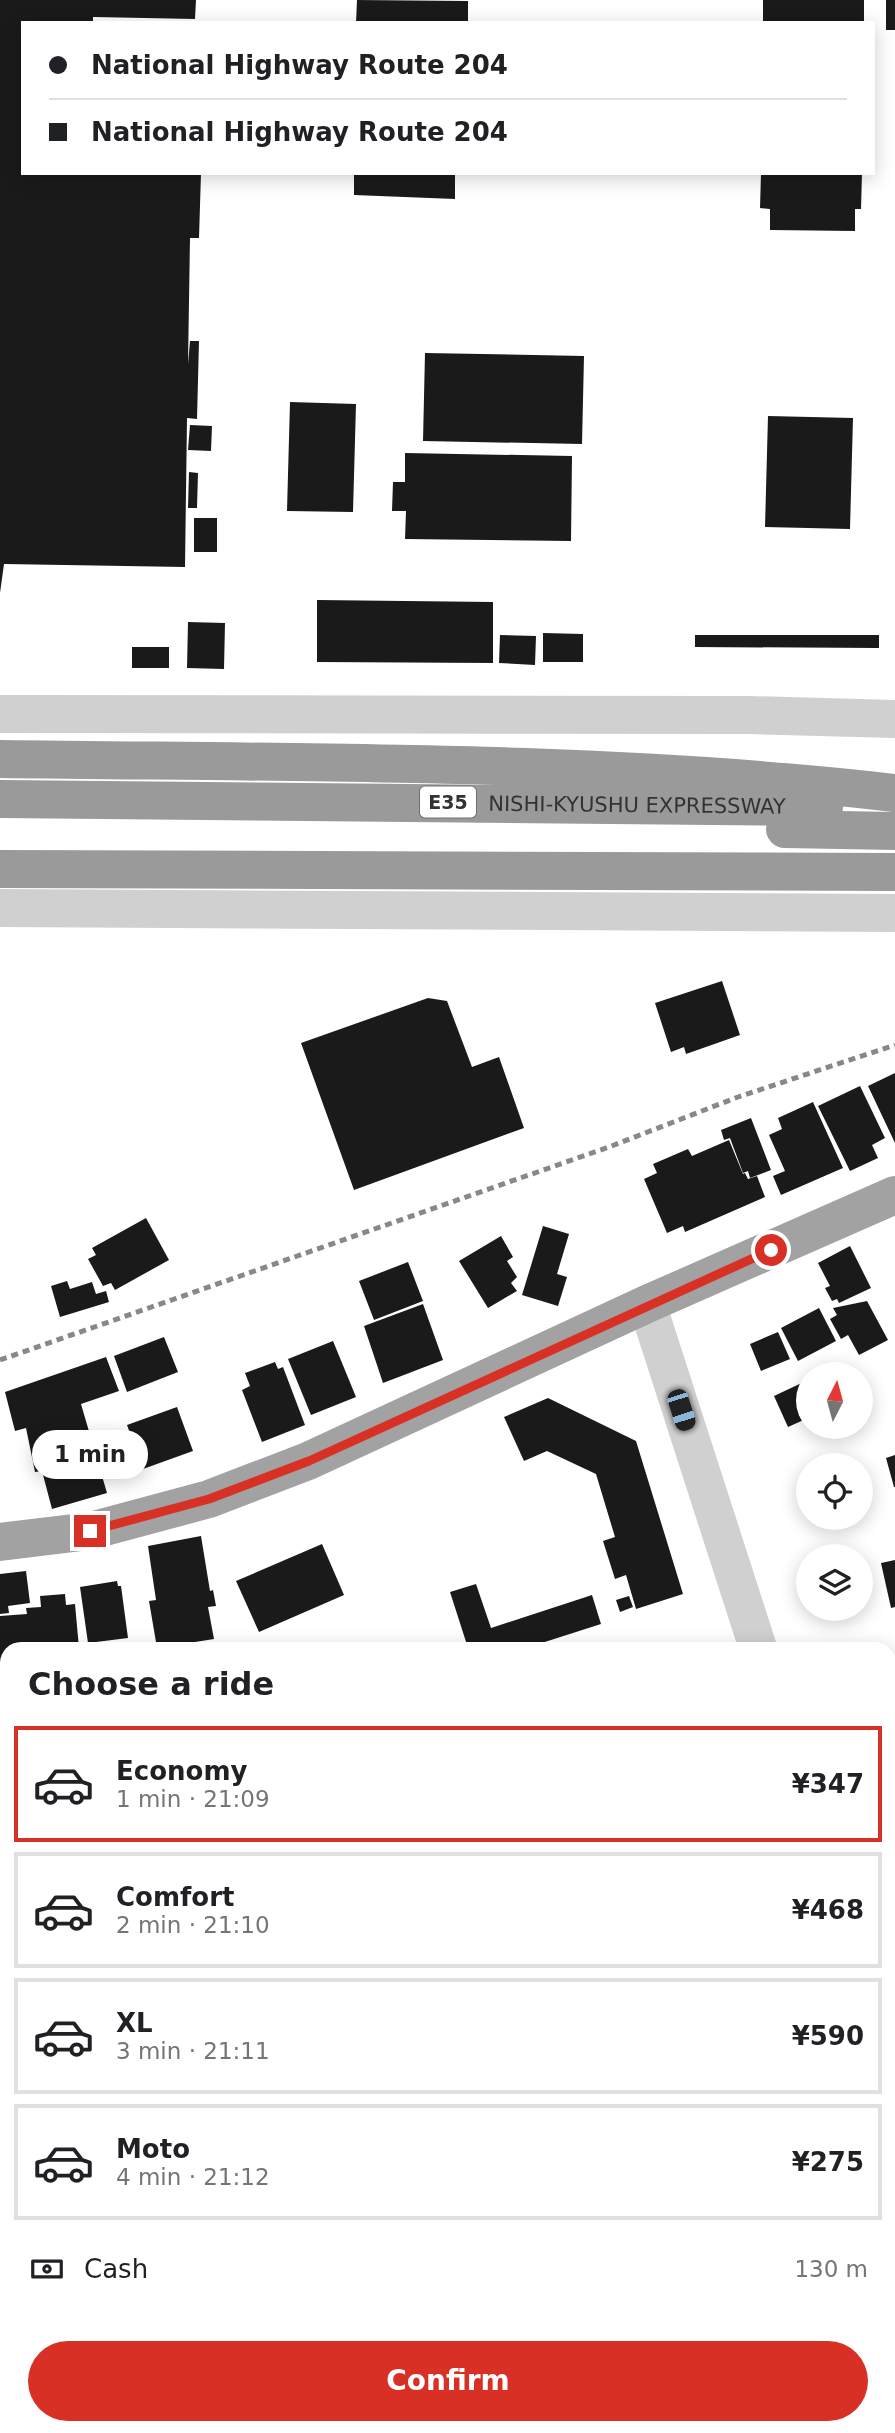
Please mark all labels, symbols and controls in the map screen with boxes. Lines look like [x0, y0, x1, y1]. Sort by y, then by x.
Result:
text: National Highway Route 204 [91, 50, 508, 80]
text: National Highway Route 204 [91, 117, 508, 147]
road number: E35 [420, 786, 476, 818]
street label: NISHI-KYUSHU EXPRESSWAY [488, 792, 786, 819]
route start [755, 1234, 787, 1266]
north arrow [796, 1362, 873, 1438]
map controls [796, 1362, 873, 1621]
car [665, 1387, 698, 1433]
callout: 1 min [32, 1430, 148, 1478]
text: 1 min [54, 1441, 126, 1467]
button: locate [796, 1453, 873, 1530]
route end [74, 1515, 106, 1547]
button: layers [796, 1544, 873, 1621]
text: Choose a ride [28, 1665, 274, 1703]
icon: car [32, 1753, 95, 1816]
text: Economy [116, 1756, 247, 1786]
text: ¥347 [792, 1769, 864, 1799]
text: 1 min · 21:09 [116, 1786, 270, 1812]
icon: car [32, 1879, 95, 1942]
text: Comfort [116, 1882, 234, 1912]
text: ¥468 [792, 1895, 864, 1925]
text: 2 min · 21:10 [116, 1912, 270, 1938]
icon: car [32, 2005, 95, 2068]
text: XL [116, 2008, 153, 2038]
text: ¥590 [792, 2021, 864, 2051]
text: 3 min · 21:11 [116, 2038, 270, 2064]
icon: car [32, 2131, 95, 2194]
text: Moto [116, 2134, 190, 2164]
text: ¥275 [792, 2147, 864, 2177]
text: 4 min · 21:12 [116, 2164, 270, 2190]
icon: cash [28, 2250, 66, 2288]
text: Cash [84, 2254, 148, 2284]
text: 130 m [794, 2256, 868, 2282]
button: Confirm [28, 2341, 868, 2421]

